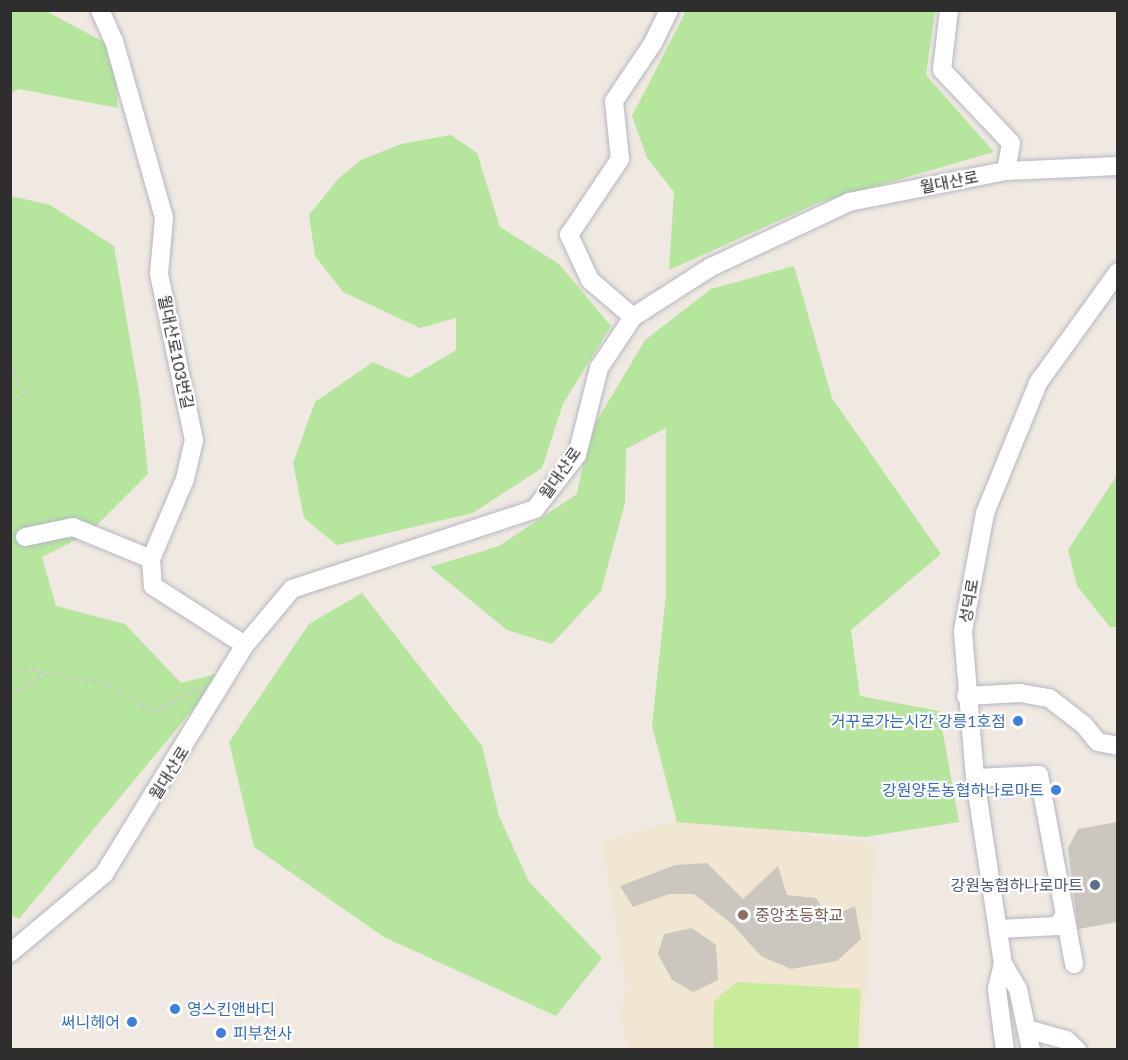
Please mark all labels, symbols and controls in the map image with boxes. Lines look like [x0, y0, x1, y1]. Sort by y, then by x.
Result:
street label: 월대산로 [918, 167, 980, 197]
street label: 월대산로103번길 [155, 293, 197, 411]
street label: 월대산로 [535, 443, 585, 503]
street label: 성덕로 [956, 578, 982, 624]
place label: 거꾸로가는시간 강릉1호점 [831, 711, 1006, 731]
marker: 거꾸로가는시간 강릉1호점 [1011, 714, 1025, 728]
street label: 월대산로 [145, 743, 193, 803]
place label: 강원양돈농협하나로마트 [882, 780, 1044, 800]
marker: 강원양돈농협하나로마트 [1049, 783, 1063, 797]
place label: 강원농협하나로마트 [951, 875, 1083, 895]
marker: 강원농협하나로마트 [1088, 878, 1102, 892]
place label: 중앙초등학교 [755, 905, 843, 925]
marker: 중앙초등학교 [736, 908, 750, 922]
place label: 영스킨앤바디 [187, 999, 275, 1019]
marker: 영스킨앤바디 [168, 1002, 182, 1016]
place label: 써니헤어 [61, 1012, 120, 1032]
marker: 써니헤어 [125, 1015, 139, 1029]
place label: 피부천사 [233, 1023, 292, 1043]
marker: 피부천사 [214, 1026, 228, 1040]

